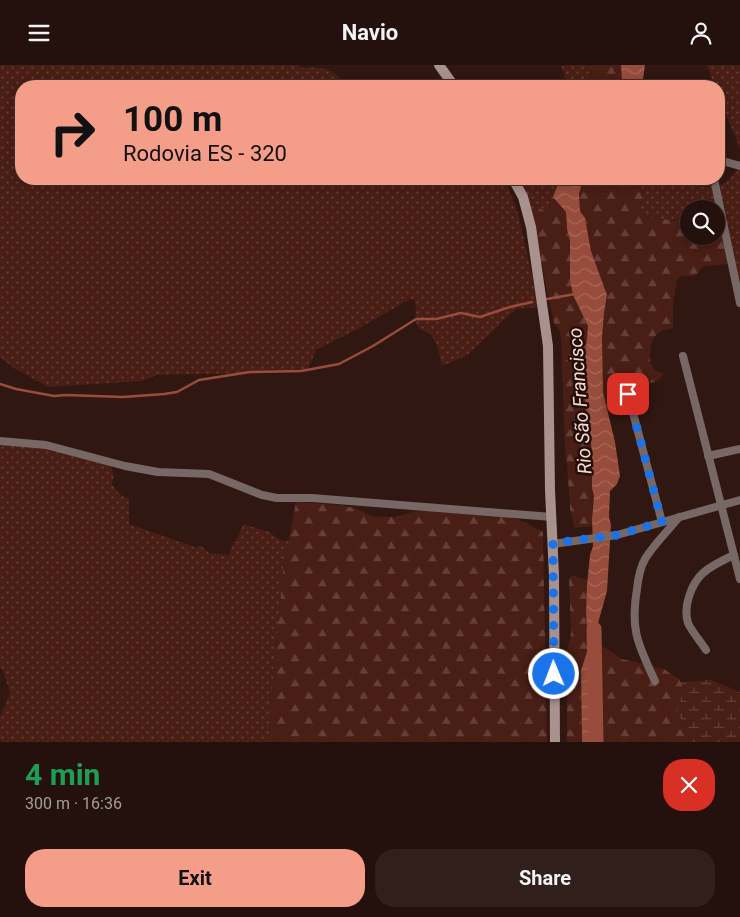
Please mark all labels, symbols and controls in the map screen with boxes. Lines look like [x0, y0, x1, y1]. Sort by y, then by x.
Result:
icon: menu [25, 19, 53, 47]
icon: person [687, 19, 715, 47]
text: Navio [342, 20, 398, 45]
text: 100 m [123, 99, 222, 140]
icon: right [40, 100, 105, 165]
text: Rodovia ES - 320 [123, 141, 287, 166]
map controls [680, 200, 725, 245]
button: search [680, 200, 725, 245]
water label: Rio São Francisco [563, 327, 597, 475]
pin [607, 373, 649, 415]
icon: arrive [614, 380, 642, 408]
position arrow [527, 647, 579, 699]
text: 4 min [25, 757, 100, 792]
button: close [663, 759, 715, 811]
text: 300 m · 16:36 [25, 794, 122, 813]
button: Exit [25, 849, 365, 907]
button: Share [375, 849, 715, 907]

